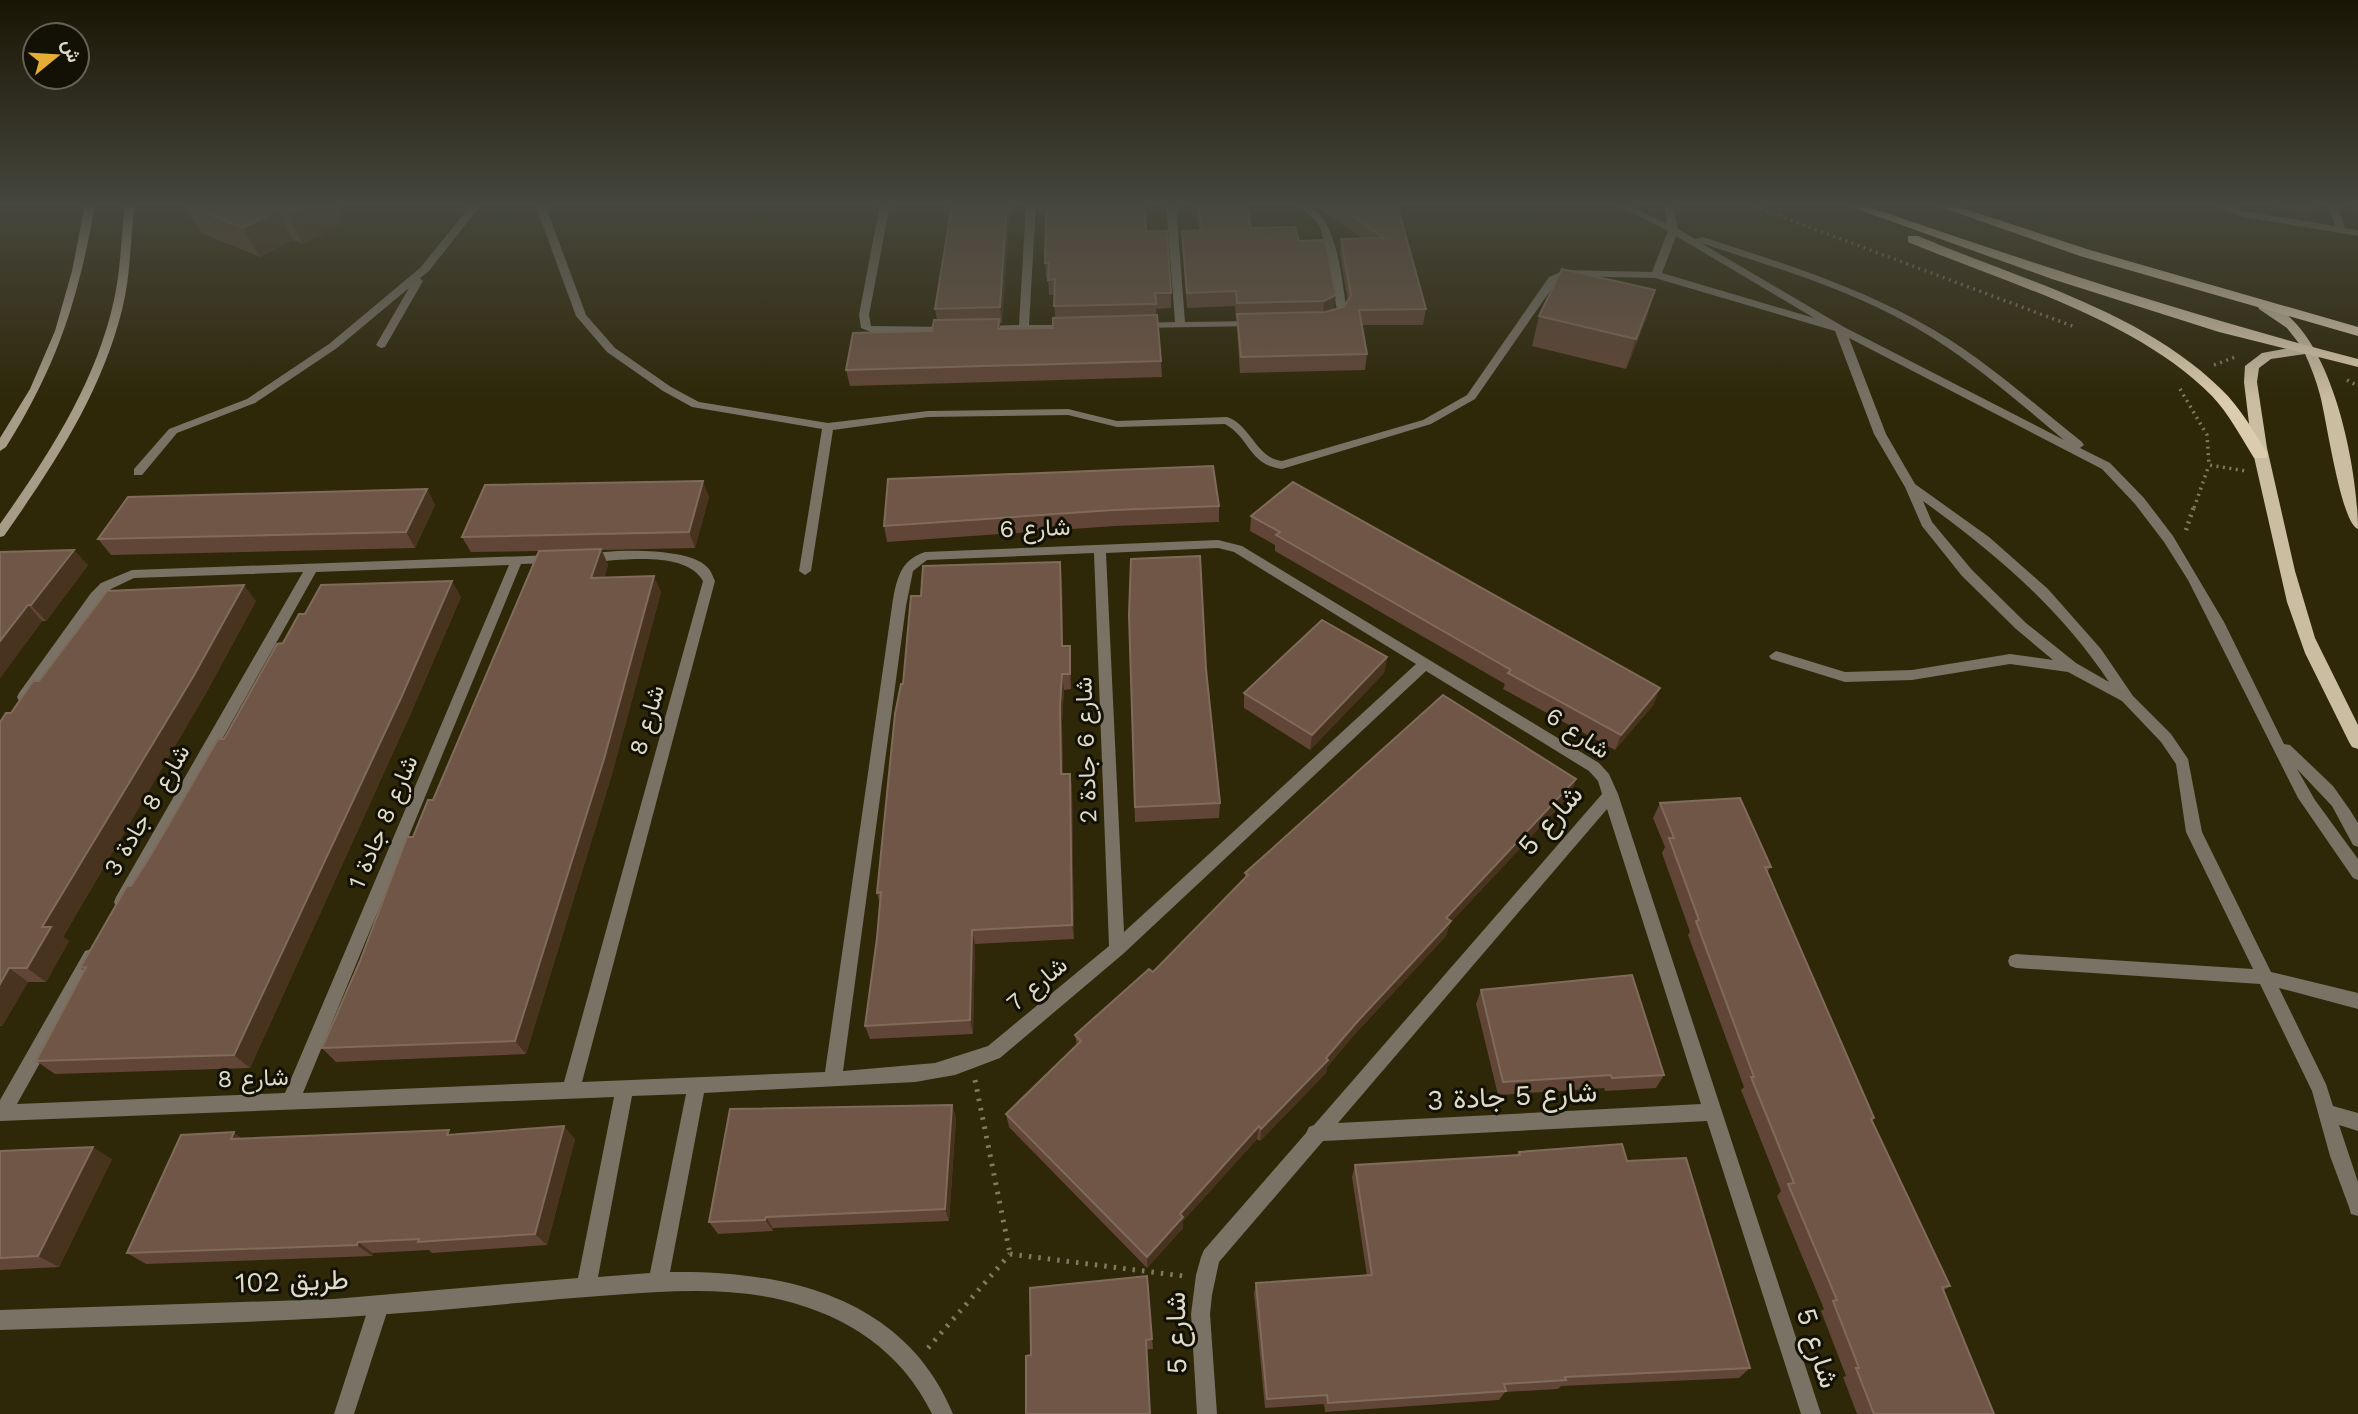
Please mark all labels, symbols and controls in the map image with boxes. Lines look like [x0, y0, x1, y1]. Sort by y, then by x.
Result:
north arrow [21, 21, 91, 91]
text: ش [57, 36, 86, 65]
street label: شارع 6 [999, 513, 1071, 545]
street label: شارع 6 جادة 2 [1069, 676, 1105, 824]
street label: شارع 8 [624, 682, 672, 759]
street label: شارع 6 [1540, 702, 1615, 766]
street label: شارع 8 جادة 3 [98, 739, 198, 882]
street label: شارع 8 جادة 1 [342, 751, 425, 894]
street label: شارع 5 [1511, 778, 1591, 863]
street label: شارع 7 [1001, 951, 1074, 1019]
street label: شارع 8 [217, 1063, 289, 1095]
street label: شارع 5 جادة 3 [1426, 1075, 1598, 1119]
street label: طريق 102 [235, 1263, 349, 1300]
street label: شارع 5 [1159, 1292, 1195, 1374]
street label: شارع 5 [1788, 1304, 1846, 1393]

